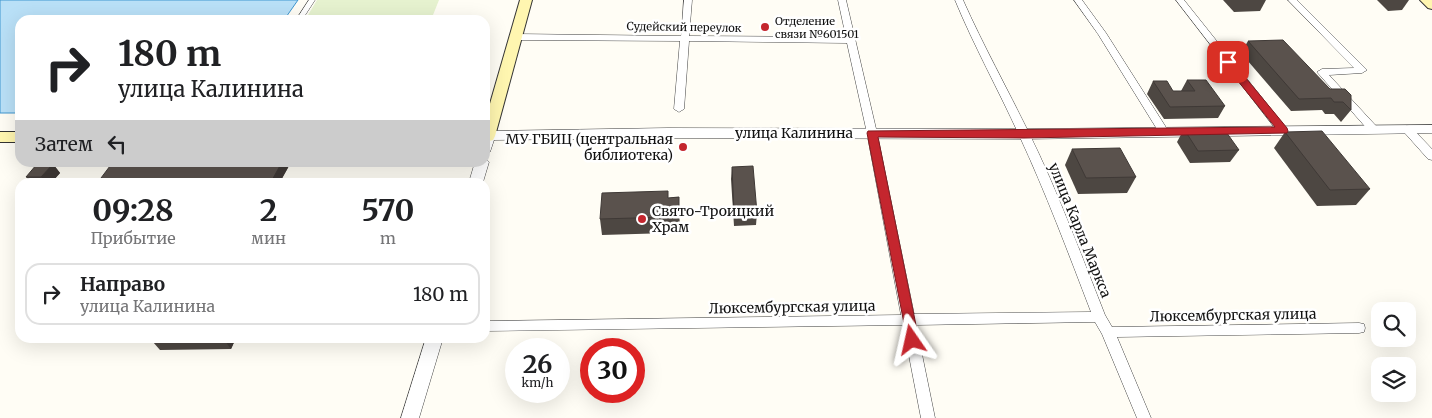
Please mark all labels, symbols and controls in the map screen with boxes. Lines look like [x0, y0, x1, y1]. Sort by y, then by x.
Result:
place label: Отделение связи №601501 [775, 14, 859, 41]
street label: Судейский переулок [626, 19, 742, 35]
marker: Отделение связи №601501 [759, 21, 771, 33]
text: 180 m [118, 32, 221, 76]
icon: right [35, 35, 100, 100]
pin [1207, 41, 1249, 83]
icon: arrive [1214, 48, 1242, 76]
text: улица Калинина [118, 75, 304, 103]
street label: улица Калинина [735, 124, 854, 142]
icon: left [103, 130, 131, 158]
place label: МУ ГБИЦ (центральная библиотека) [506, 130, 673, 164]
text: Затем [35, 132, 93, 156]
marker: МУ ГБИЦ (центральная библиотека) [677, 141, 689, 153]
street label: улица Карла Маркса [1045, 160, 1115, 301]
text: 09:28 [92, 191, 174, 229]
text: 2 [260, 191, 277, 229]
text: 570 [362, 191, 414, 229]
place label: Свято-Троицкий Храм [652, 202, 774, 236]
marker: Свято-Троицкий Храм [636, 213, 648, 225]
text: Прибытие [91, 228, 176, 248]
text: мин [251, 228, 286, 248]
text: m [380, 228, 396, 248]
text: Направо [80, 272, 165, 296]
icon: right [37, 280, 65, 308]
text: 180 m [413, 282, 468, 306]
text: улица Калинина [80, 296, 215, 316]
street label: Люксембургская улица [709, 297, 876, 317]
map controls [1371, 302, 1416, 402]
button: search [1371, 302, 1416, 347]
street label: Люксембургская улица [1150, 305, 1317, 325]
position arrow [885, 313, 937, 365]
speed limit sign: 30 [580, 338, 645, 403]
text: 26 [523, 348, 552, 380]
button: layers [1371, 357, 1416, 402]
text: km/h [522, 375, 553, 390]

